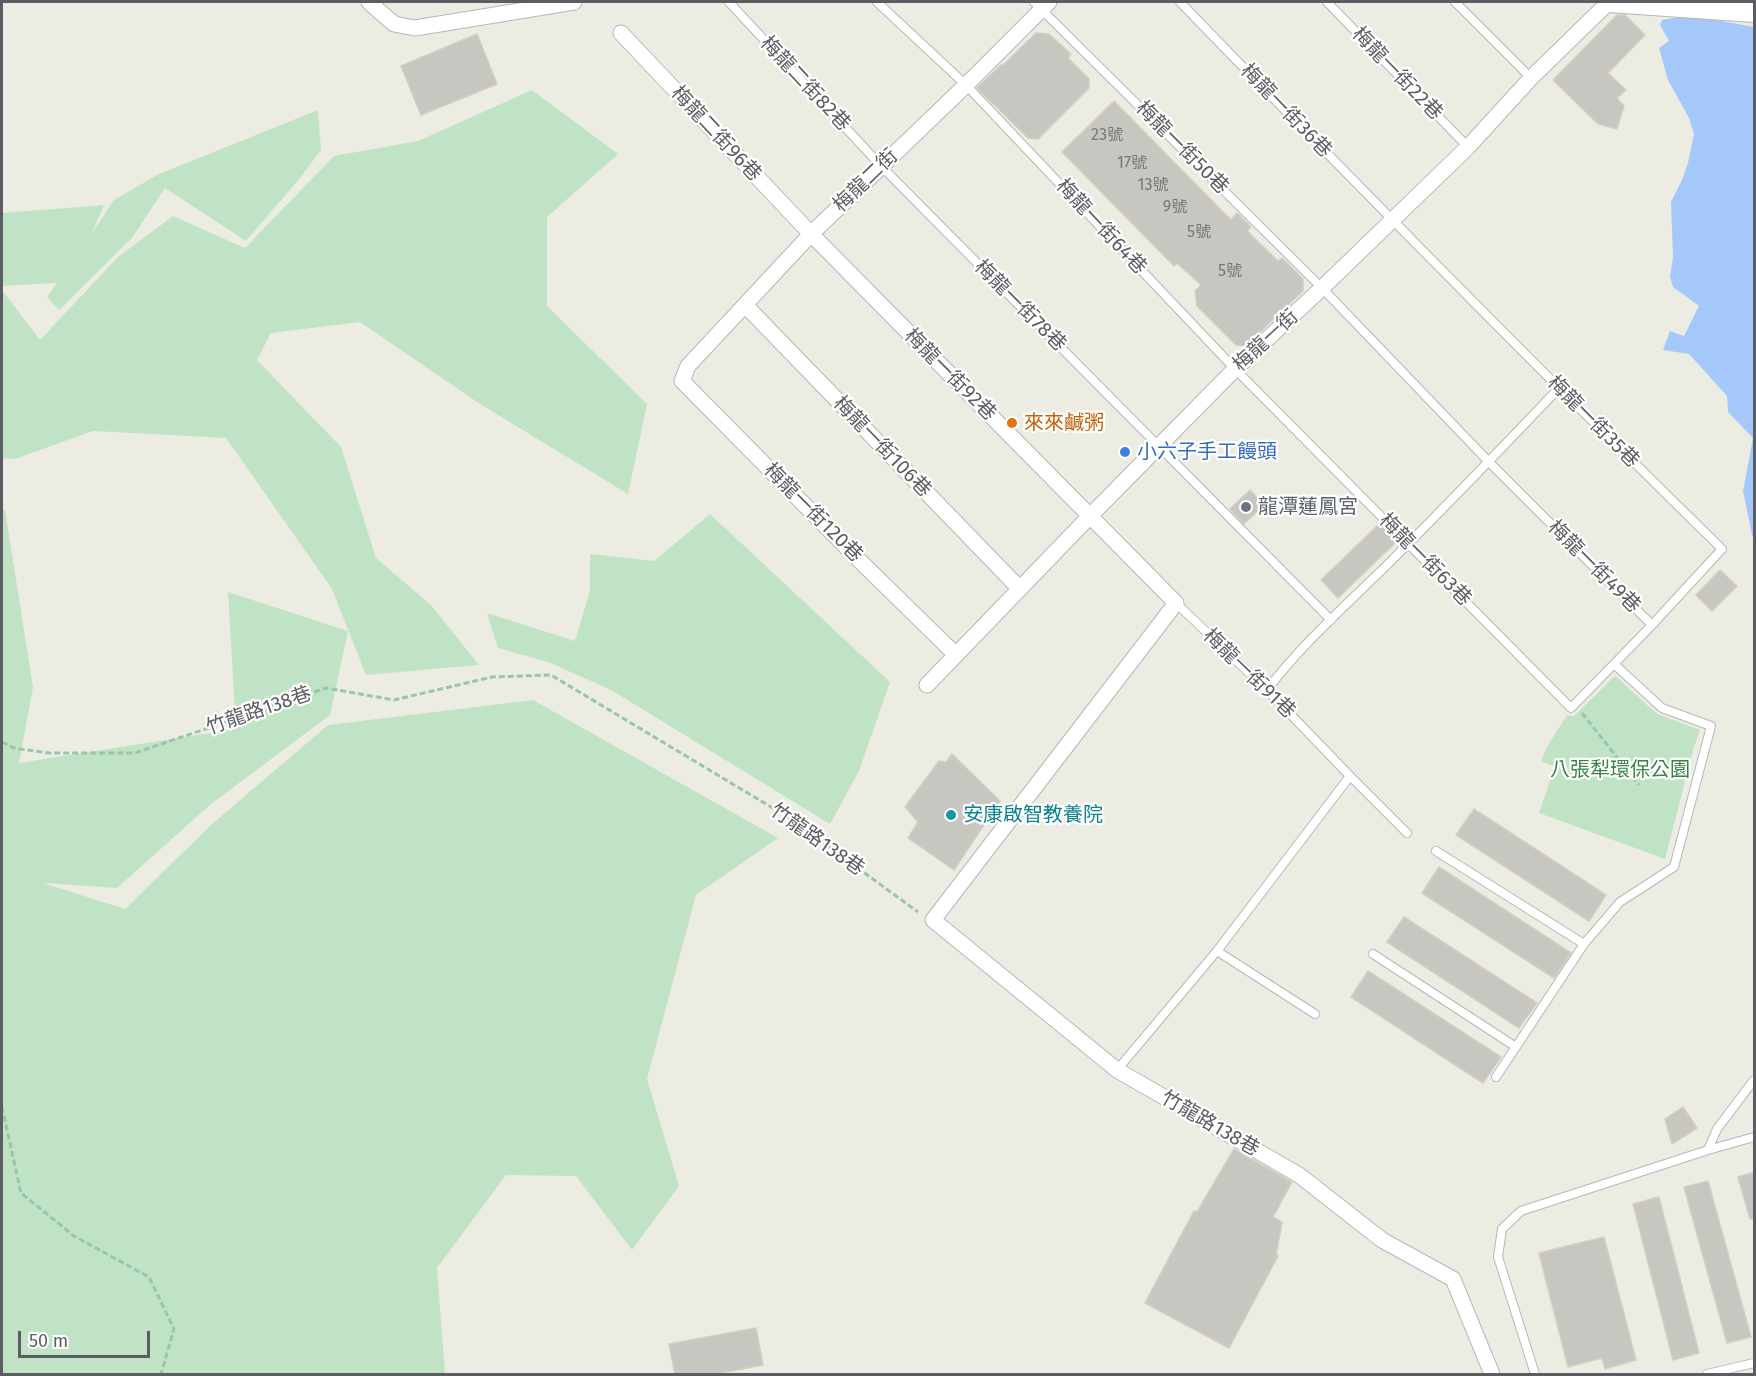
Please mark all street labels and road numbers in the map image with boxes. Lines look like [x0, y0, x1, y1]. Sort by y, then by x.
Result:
street label: 梅龍一街22巷 [1347, 23, 1447, 125]
street label: 梅龍二街82巷 [755, 32, 855, 136]
street label: 梅龍一街36巷 [1235, 59, 1337, 163]
street label: 梅龍二街96巷 [666, 82, 766, 186]
street label: 梅龍一街50巷 [1131, 97, 1233, 199]
street label: 梅龍二街 [829, 145, 903, 217]
street label: 梅龍一街64巷 [1051, 174, 1151, 280]
street label: 梅龍一街78巷 [969, 255, 1071, 357]
street label: 梅龍一街 [1229, 305, 1303, 377]
street label: 梅龍一街92巷 [899, 324, 1001, 426]
street label: 梅龍一街35巷 [1542, 371, 1644, 473]
street label: 梅龍一街106巷 [828, 392, 936, 502]
street label: 梅龍一街120巷 [759, 459, 867, 567]
street label: 梅龍一街63巷 [1374, 509, 1476, 611]
street label: 梅龍一街49巷 [1543, 516, 1645, 618]
street label: 梅龍一街91巷 [1198, 624, 1300, 724]
street label: 竹龍路138巷 [203, 682, 315, 740]
street label: 竹龍路138巷 [765, 799, 869, 881]
street label: 竹龍路138巷 [1157, 1086, 1263, 1162]

